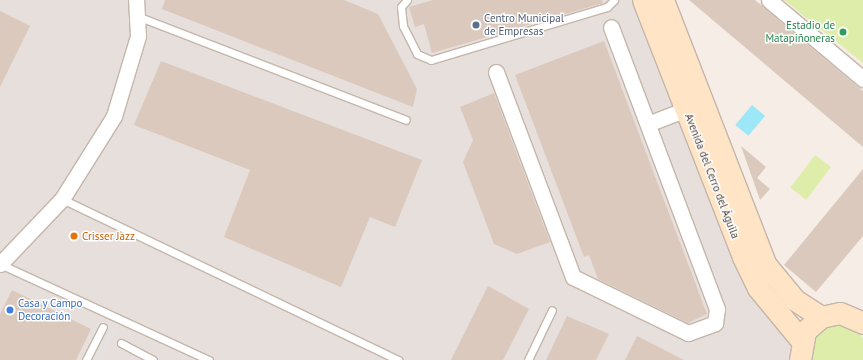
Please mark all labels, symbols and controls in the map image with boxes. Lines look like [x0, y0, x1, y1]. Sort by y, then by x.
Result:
place label: Centro Municipal de Empresas [484, 12, 564, 38]
place label: Estadio de Matapiñoneras [765, 19, 835, 45]
marker: Centro Municipal de Empresas [471, 20, 481, 30]
marker: Estadio de Matapiñoneras [838, 27, 848, 37]
street label: Avenida del Cerro del Águila [682, 112, 742, 240]
place label: Crisser Jazz [82, 229, 135, 243]
marker: Crisser Jazz [69, 231, 79, 241]
place label: Casa y Campo Decoración [18, 297, 83, 323]
marker: Casa y Campo Decoración [5, 305, 15, 315]

